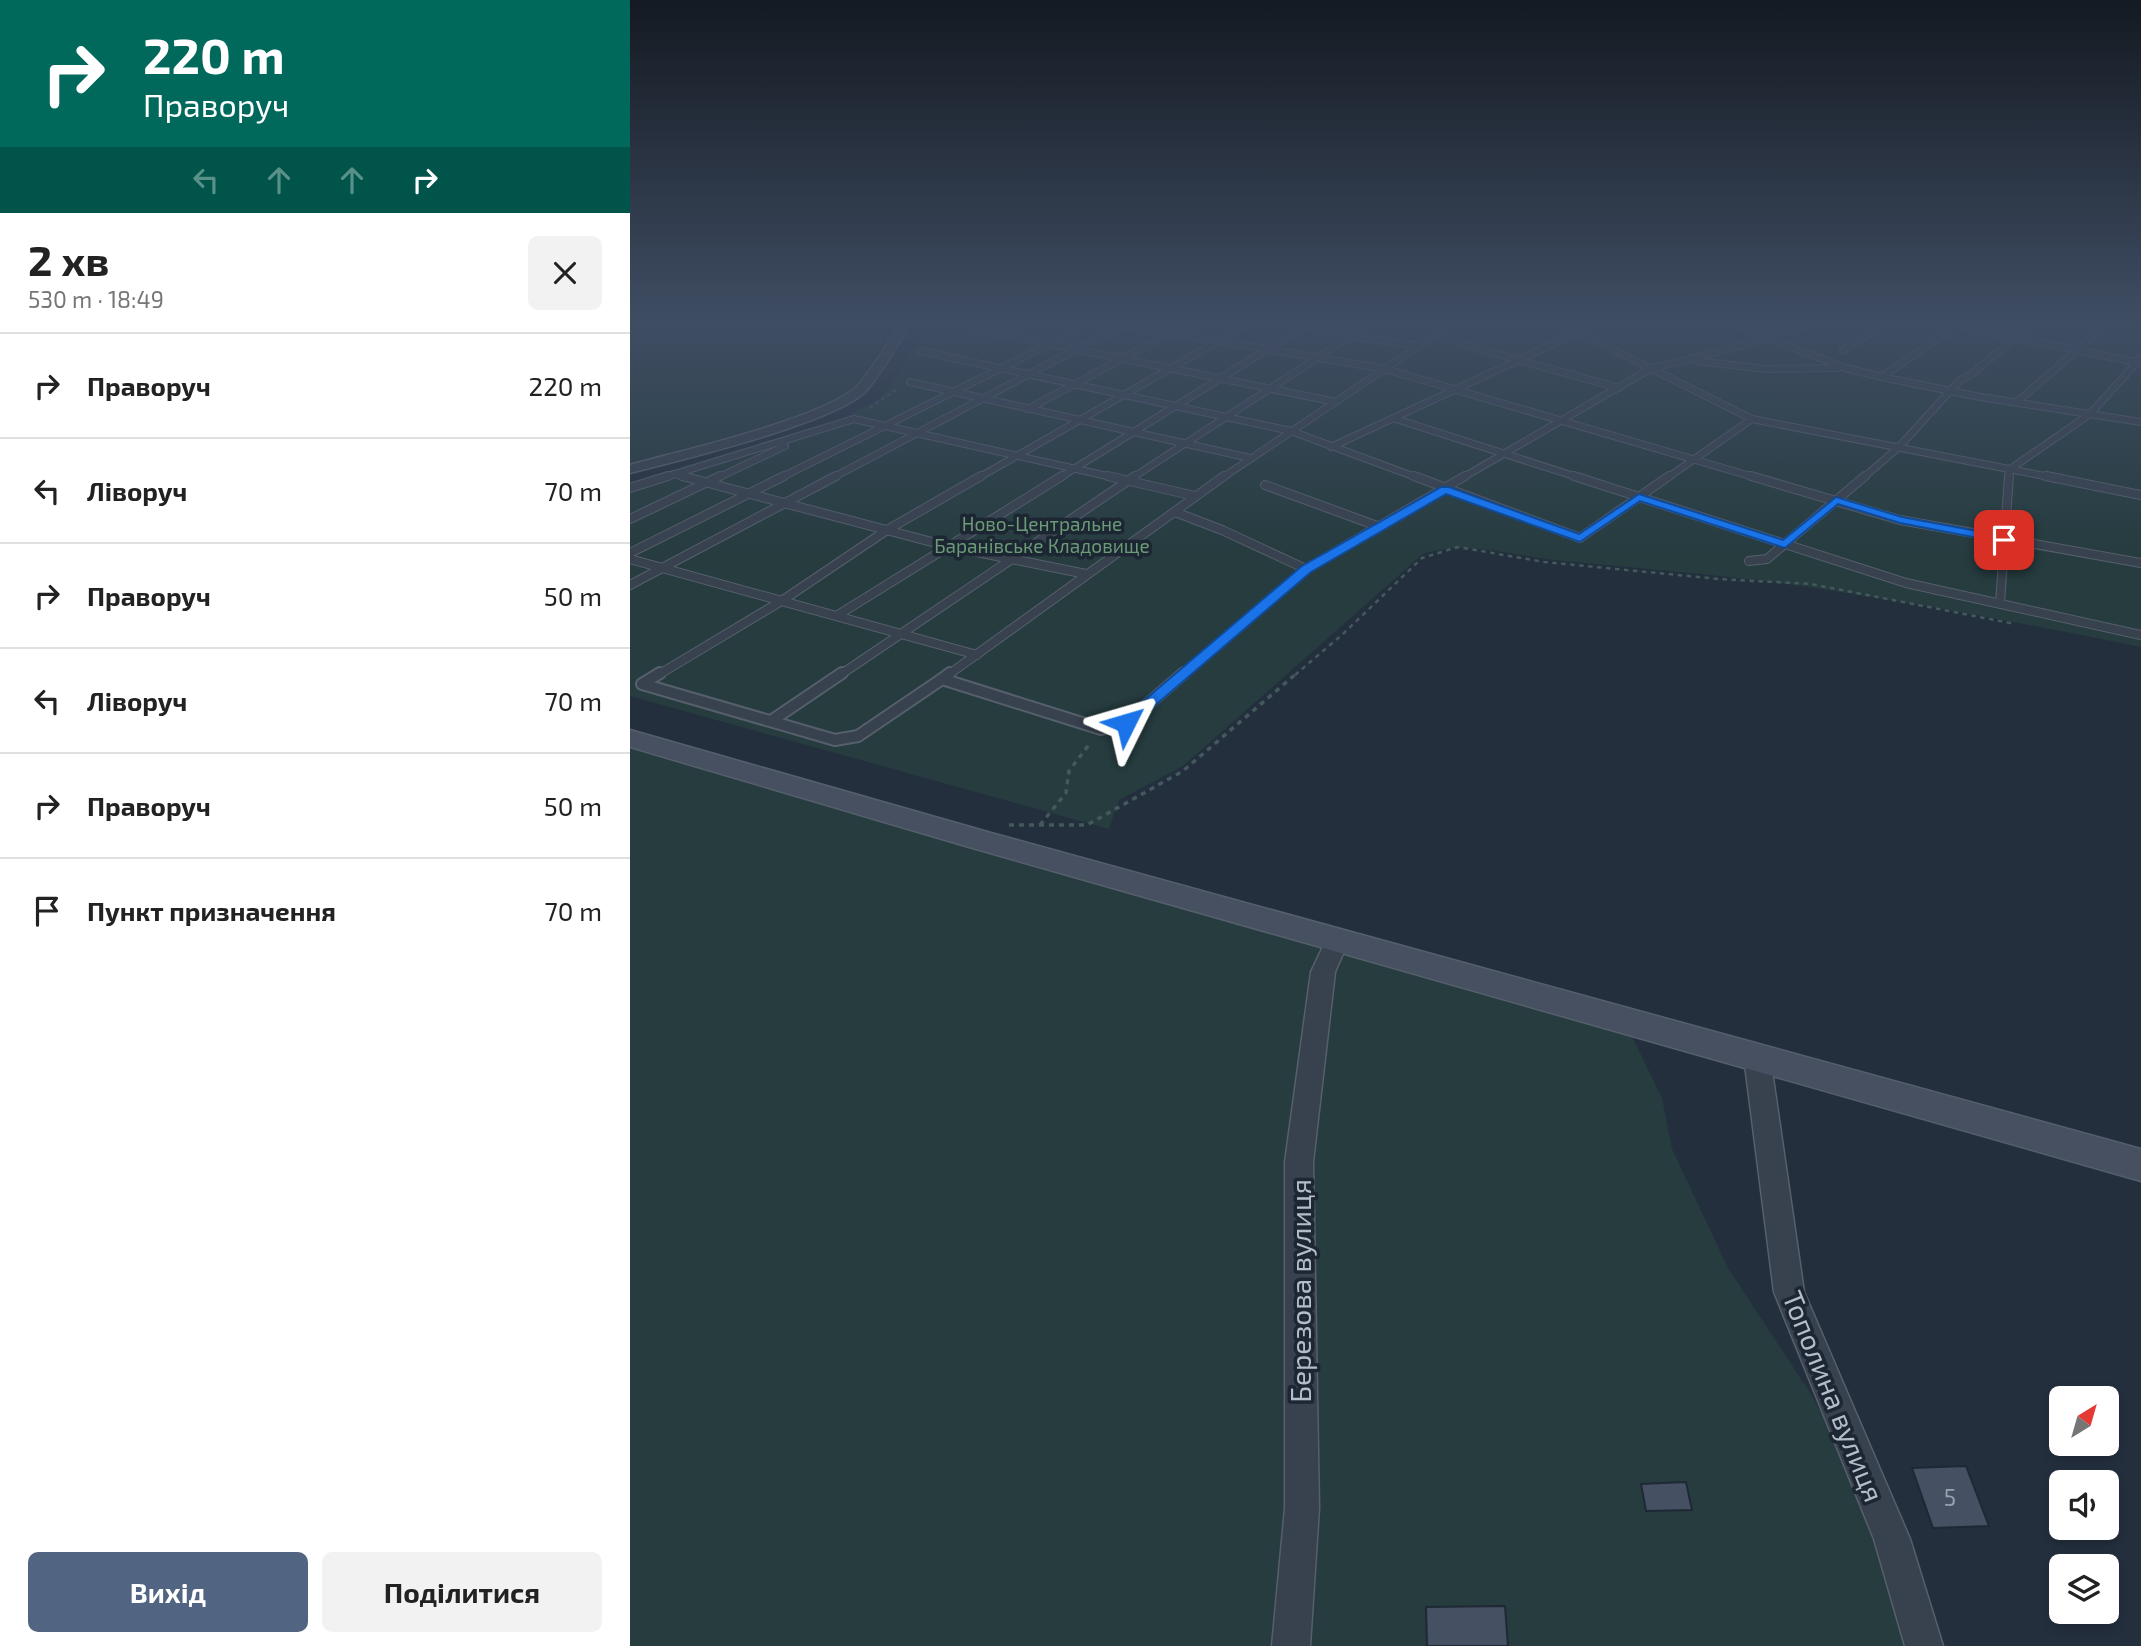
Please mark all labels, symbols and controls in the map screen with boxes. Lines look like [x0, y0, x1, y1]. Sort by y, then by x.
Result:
text: 220 m [143, 25, 285, 84]
icon: right [28, 28, 119, 119]
text: Праворуч [143, 85, 289, 123]
icon: left [187, 161, 225, 199]
icon: ahead [260, 161, 298, 199]
icon: ahead [333, 161, 371, 199]
icon: right [406, 161, 444, 199]
text: 2 хв [28, 234, 109, 284]
button: close [528, 236, 602, 310]
text: 530 m · 18:49 [28, 285, 164, 313]
icon: right [28, 367, 66, 405]
text: Праворуч [87, 370, 211, 401]
text: 220 m [529, 370, 602, 401]
icon: left [28, 472, 66, 510]
text: Ліворуч [87, 475, 187, 506]
text: 70 m [544, 475, 602, 506]
pin [1974, 510, 2034, 570]
park label: Ново-Центральне Баранівське Кладовище [934, 512, 1150, 557]
icon: arrive [1985, 521, 2023, 559]
icon: right [28, 577, 66, 615]
text: Праворуч [87, 580, 211, 611]
text: 50 m [544, 580, 602, 611]
icon: left [28, 682, 66, 720]
text: Ліворуч [87, 685, 187, 716]
text: 70 m [544, 685, 602, 716]
position arrow [1089, 686, 1163, 760]
icon: right [28, 787, 66, 825]
text: Праворуч [87, 790, 211, 821]
text: 50 m [544, 790, 602, 821]
icon: arrive [28, 892, 66, 930]
text: Пункт призначення [87, 895, 336, 926]
text: 70 m [544, 895, 602, 926]
street label: Березова вулиця [1283, 1179, 1317, 1403]
street label: Тополина вулиця [1776, 1286, 1892, 1506]
north arrow [2049, 1386, 2119, 1456]
map controls [2049, 1386, 2119, 1624]
button: sound [2049, 1470, 2119, 1540]
house number: 5 [1944, 1483, 1956, 1511]
button: Вихід [28, 1552, 308, 1632]
button: Поділитися [322, 1552, 602, 1632]
button: layers [2049, 1554, 2119, 1624]

